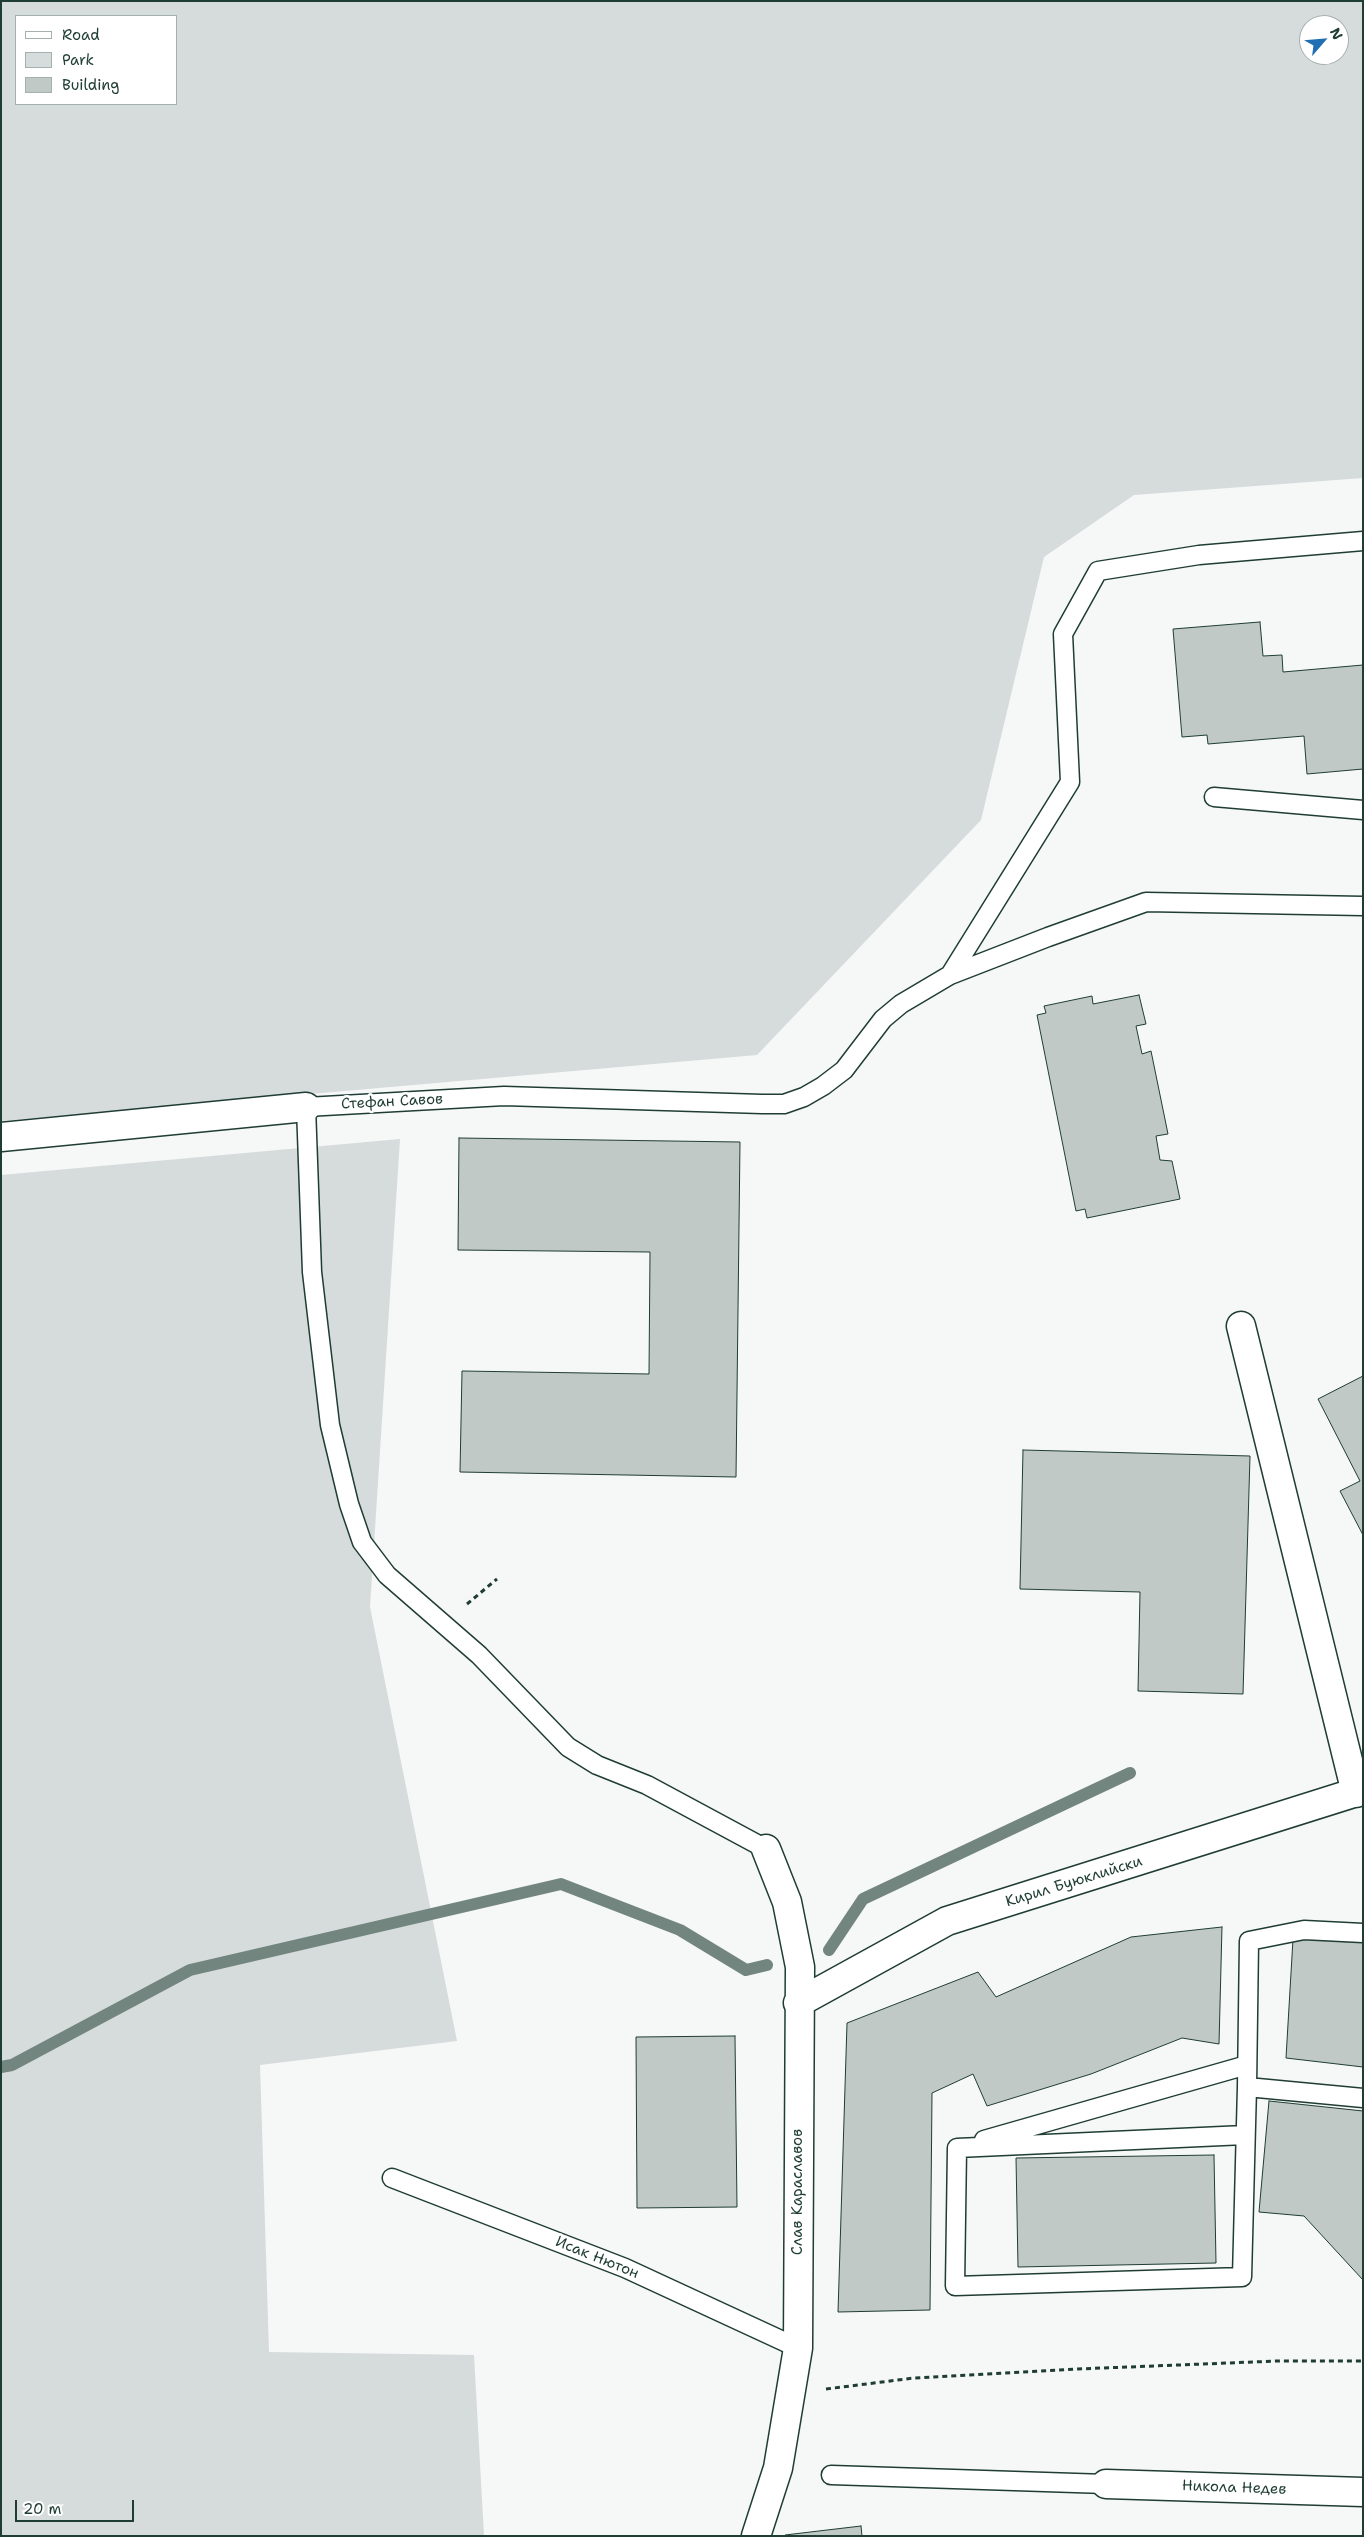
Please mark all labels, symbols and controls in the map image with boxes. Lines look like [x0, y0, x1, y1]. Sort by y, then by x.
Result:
legend [15, 15, 178, 105]
north arrow [1299, 15, 1349, 65]
text: Road [62, 25, 100, 45]
text: N [1326, 25, 1347, 43]
text: Park [62, 50, 94, 70]
text: Building [62, 75, 119, 95]
street label: Стефан Савов [340, 1090, 444, 1114]
street label: Кирил Буюклийски [1003, 1853, 1145, 1911]
street label: Слав Караславов [789, 2129, 807, 2255]
street label: Исак Нютон [553, 2233, 641, 2283]
street label: Никола Недев [1181, 2477, 1287, 2499]
scale bar [18, 2490, 136, 2522]
text: 20 m [23, 2499, 62, 2519]

